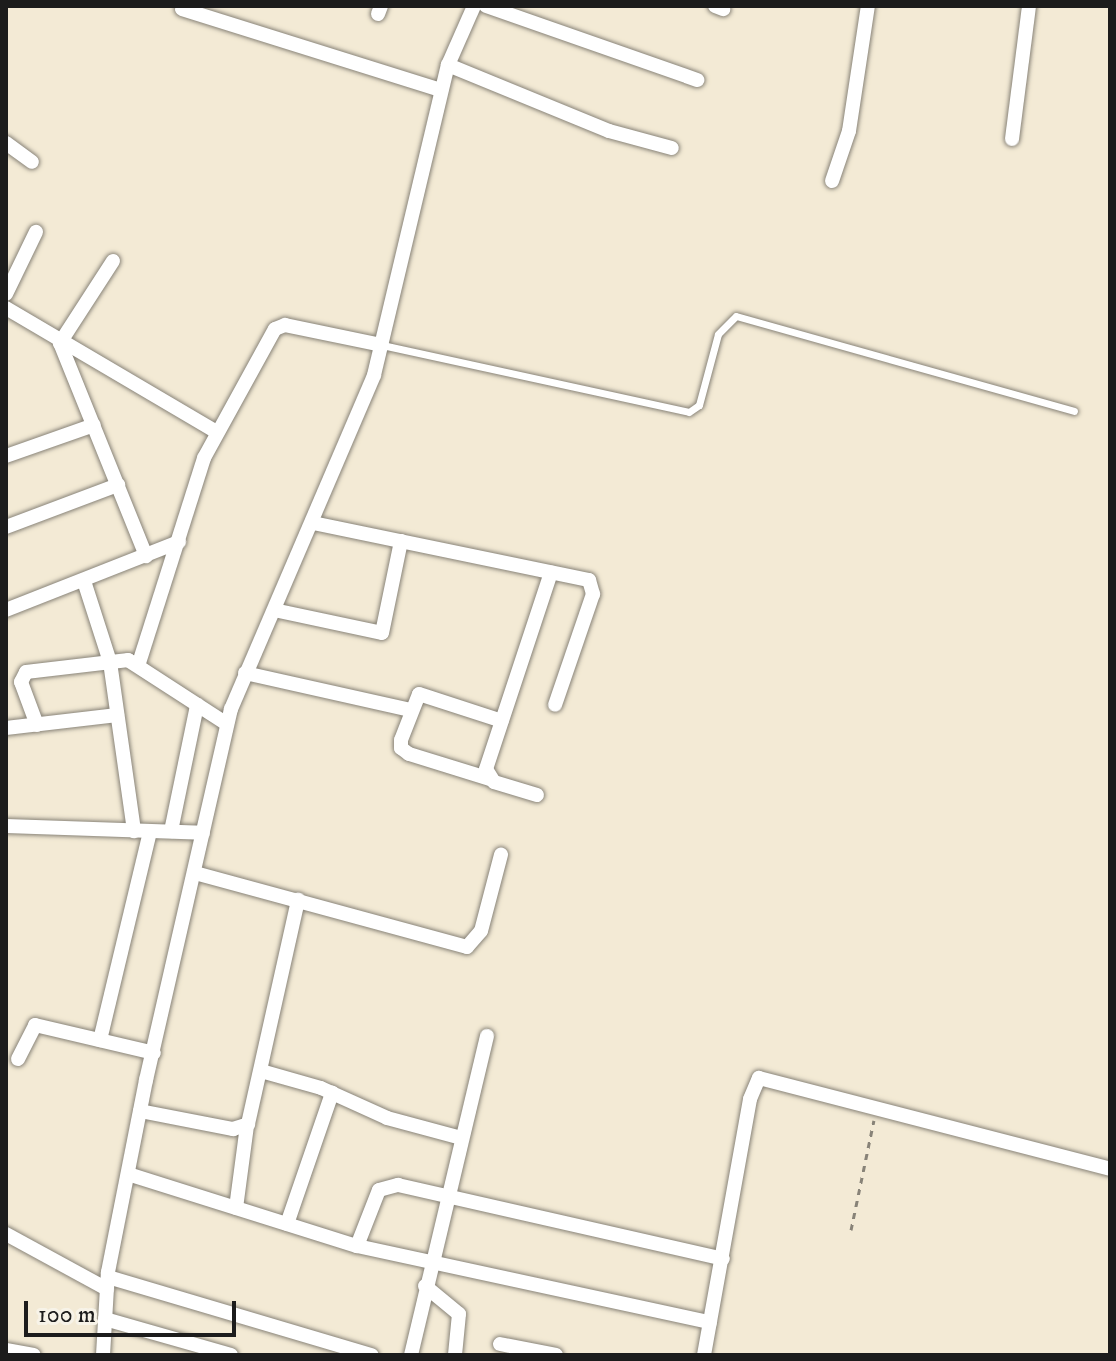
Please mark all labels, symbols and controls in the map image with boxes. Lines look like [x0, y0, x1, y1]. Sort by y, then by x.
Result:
scale bar [28, 1285, 240, 1335]
text: 100 m [38, 1300, 96, 1330]

